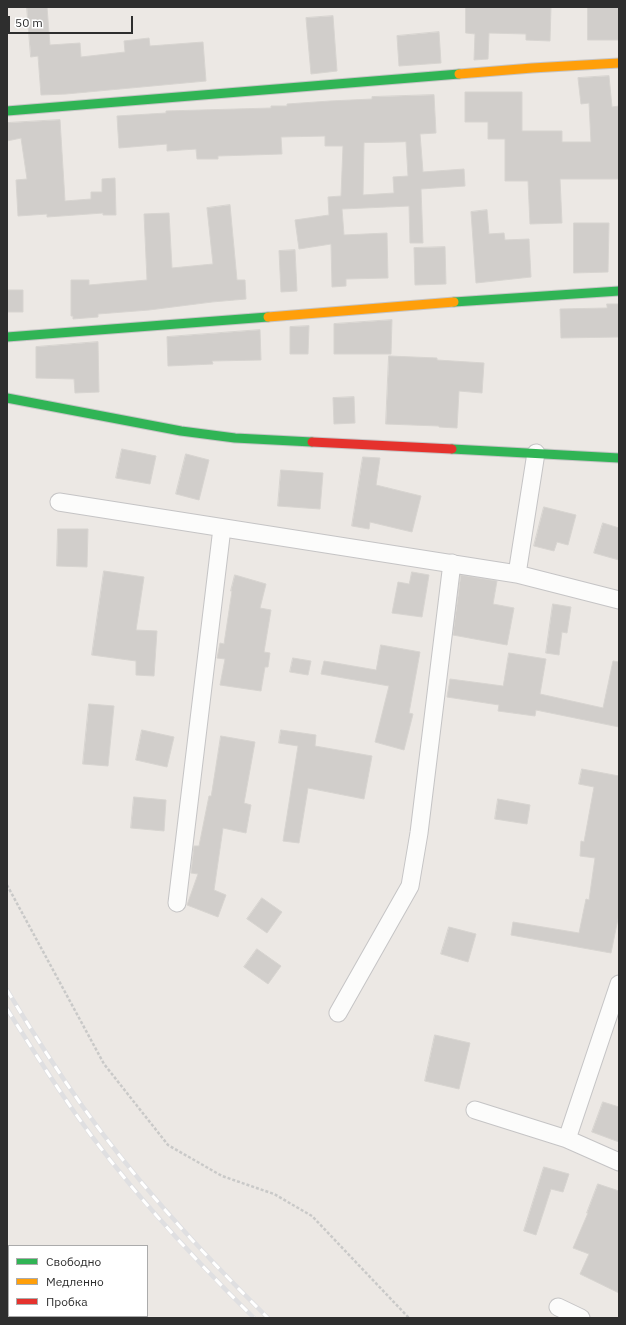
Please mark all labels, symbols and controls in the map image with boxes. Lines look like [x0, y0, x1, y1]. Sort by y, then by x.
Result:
scale bar [10, 8, 135, 34]
text: 50 m [15, 15, 43, 30]
legend [8, 1245, 148, 1317]
text: Свободно [46, 1254, 101, 1269]
text: Медленно [46, 1274, 104, 1289]
text: Пробка [46, 1294, 88, 1309]

